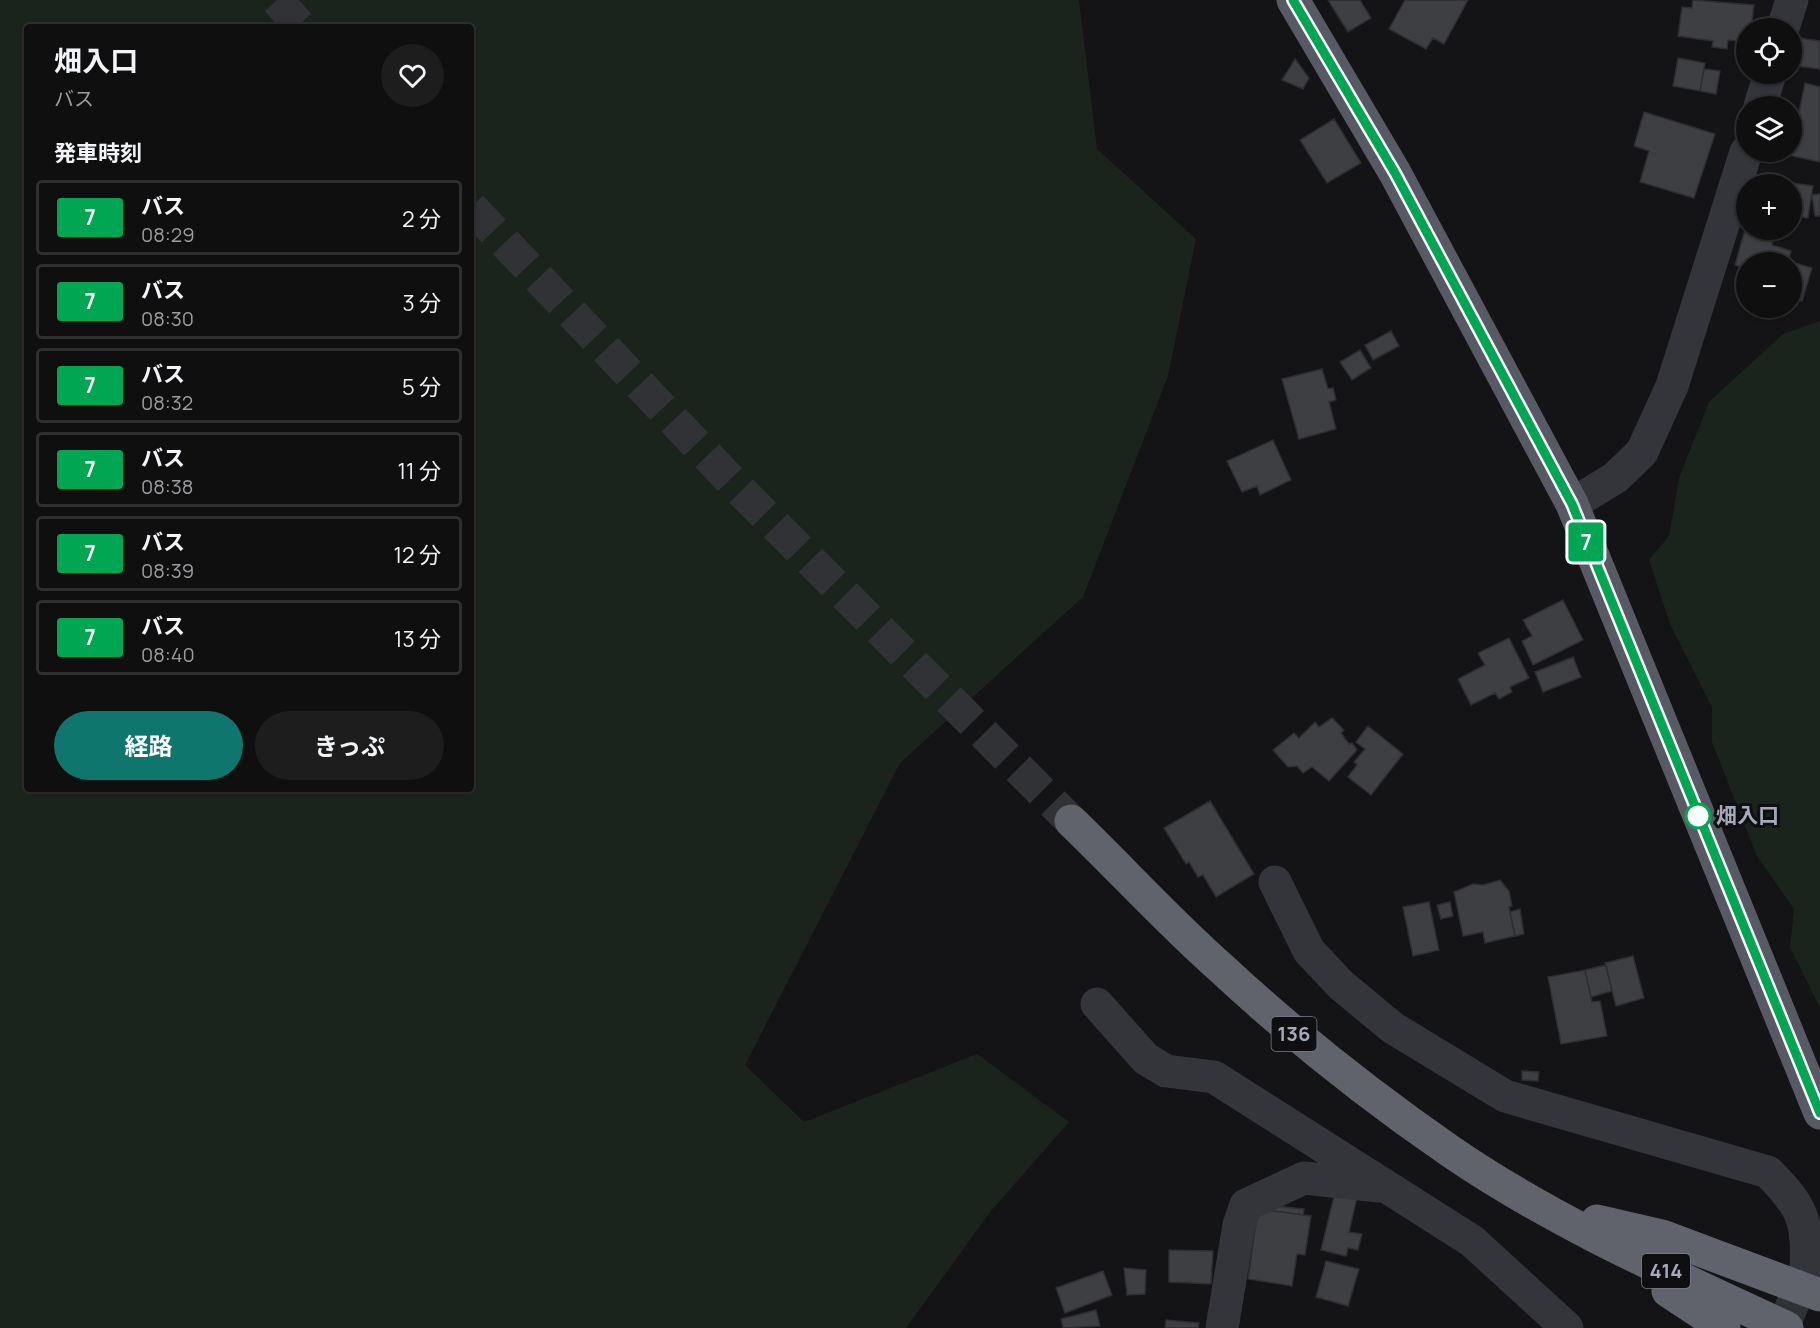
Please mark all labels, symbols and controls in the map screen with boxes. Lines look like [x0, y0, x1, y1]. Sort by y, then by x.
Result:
map controls [1736, 18, 1802, 318]
button: locate [1736, 18, 1802, 84]
text: 畑入口 [54, 41, 138, 79]
button: heart [381, 44, 444, 107]
text: バス [54, 85, 94, 112]
button: layers [1736, 96, 1802, 162]
text: 発車時刻 [54, 138, 142, 168]
button: + [1736, 174, 1802, 240]
text: バス [141, 191, 185, 221]
text: 7 [84, 203, 96, 231]
text: 2 分 [402, 204, 441, 234]
text: 08:29 [141, 221, 195, 248]
button: − [1736, 252, 1802, 318]
text: バス [141, 275, 185, 305]
text: 7 [84, 287, 96, 315]
text: 3 分 [402, 288, 441, 318]
text: 08:30 [141, 305, 194, 332]
text: バス [141, 359, 185, 389]
text: 7 [84, 371, 96, 399]
text: 5 分 [402, 372, 441, 402]
text: 08:32 [141, 389, 193, 416]
text: バス [141, 443, 185, 473]
text: 7 [84, 455, 96, 483]
text: 11 分 [397, 456, 441, 486]
text: 08:38 [141, 473, 193, 500]
line badge: 7 [1566, 522, 1606, 562]
text: バス [141, 527, 185, 557]
text: 7 [1580, 528, 1592, 556]
text: 7 [84, 539, 96, 567]
text: 12 分 [393, 540, 441, 570]
text: 08:39 [141, 557, 194, 584]
text: バス [141, 611, 185, 641]
text: 7 [84, 623, 96, 651]
text: 13 分 [394, 624, 441, 654]
text: 08:40 [141, 641, 195, 668]
button: 経路 [54, 711, 243, 780]
button: きっぷ [255, 711, 444, 780]
place label: 畑入口 [1716, 801, 1779, 829]
marker: 畑入口 [1685, 803, 1711, 829]
road number: 136 [1272, 1017, 1316, 1051]
road number: 414 [1642, 1254, 1690, 1288]

